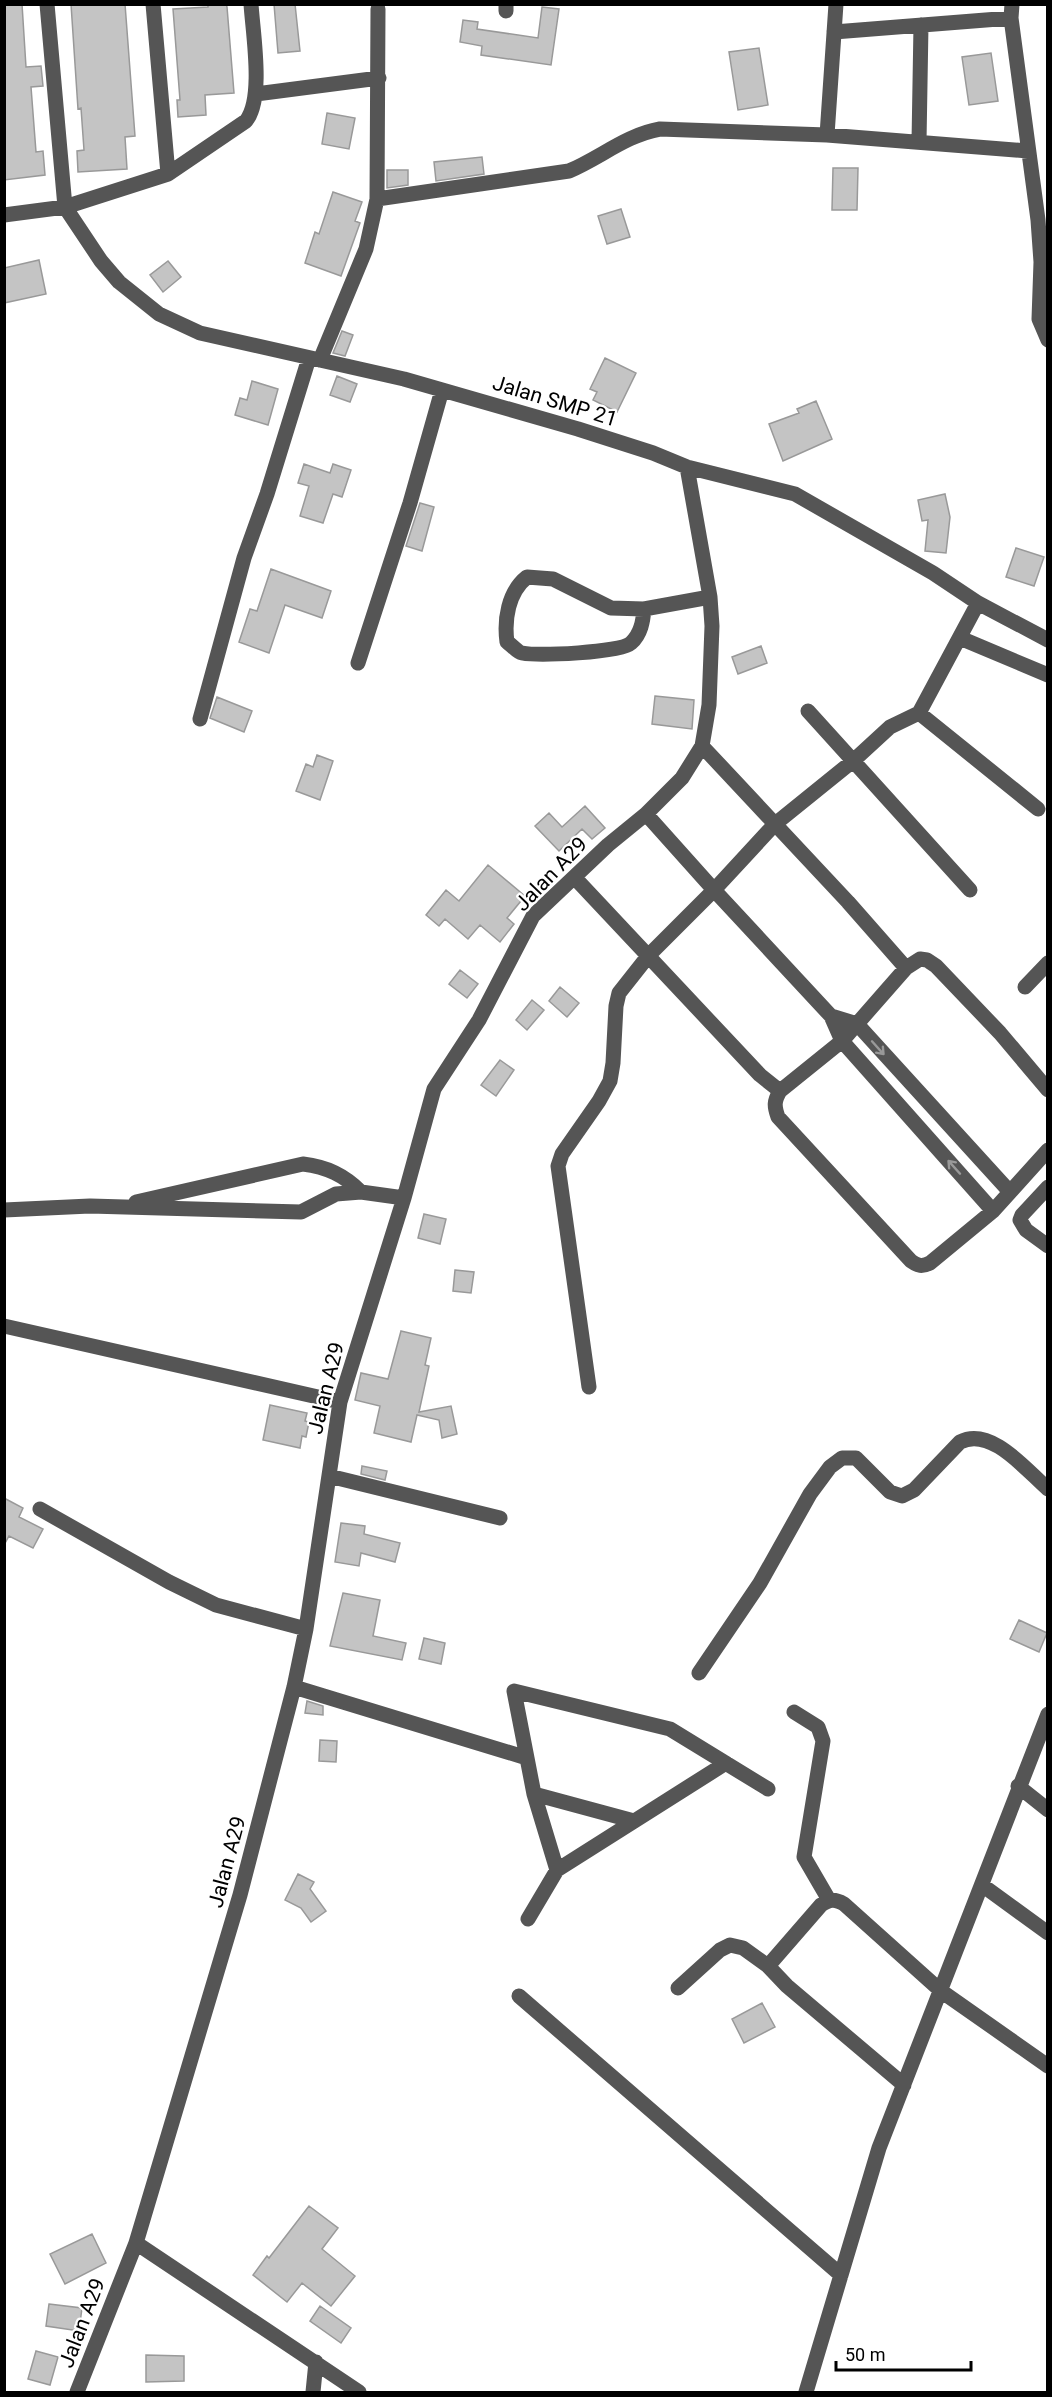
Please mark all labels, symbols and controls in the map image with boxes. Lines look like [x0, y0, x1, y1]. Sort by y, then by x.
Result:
street label: Jalan SMP 21 [490, 371, 620, 431]
street label: Jalan A29 [510, 832, 592, 916]
one-way arrow [871, 1040, 885, 1055]
one-way arrow [947, 1160, 961, 1175]
street label: Jalan A29 [303, 1340, 349, 1436]
street label: Jalan A29 [203, 1814, 251, 1910]
street label: Jalan A29 [54, 2275, 110, 2371]
scale bar [836, 2334, 971, 2372]
text: 50 m [845, 2344, 885, 2365]

